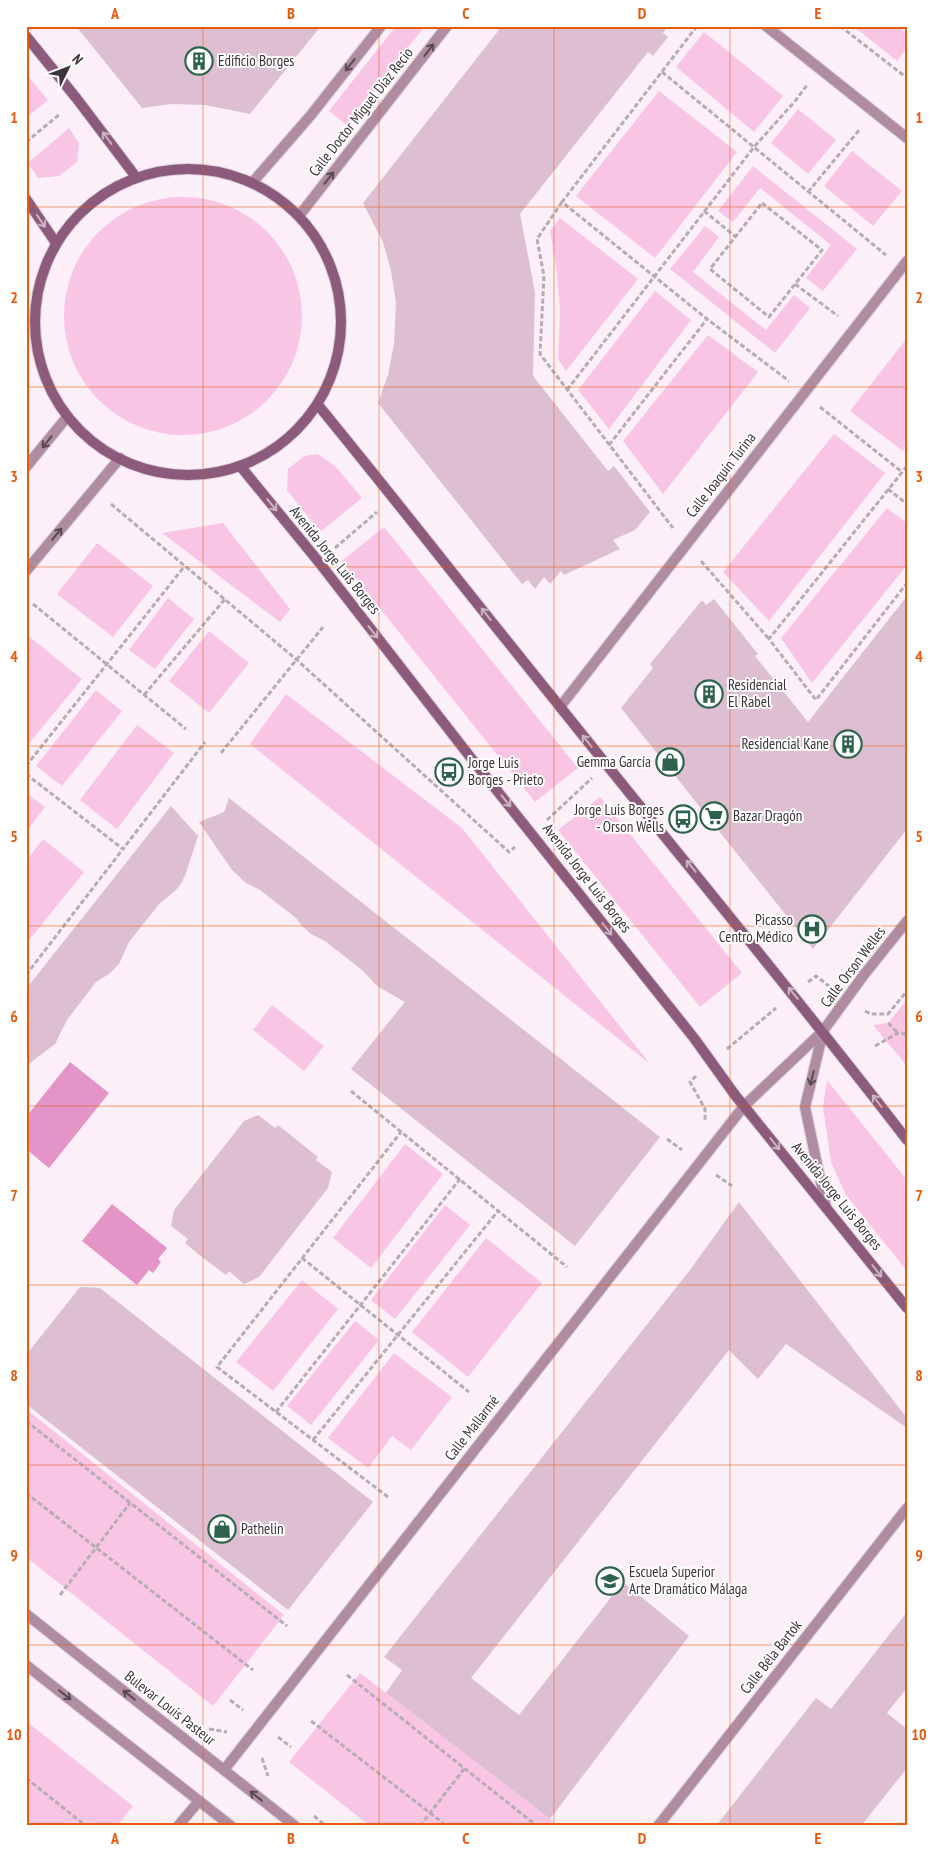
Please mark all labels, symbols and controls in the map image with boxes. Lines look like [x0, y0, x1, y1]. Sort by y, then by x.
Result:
text: A [110, 3, 120, 23]
text: B [287, 3, 295, 23]
text: C [462, 3, 470, 23]
text: D [638, 3, 647, 23]
text: E [815, 3, 822, 23]
north arrow [42, 42, 92, 92]
street label: Calle Doctor Miguel Díaz Recio [304, 43, 417, 180]
one-way arrow [424, 43, 434, 57]
building icon: Edificio Borges [184, 46, 214, 76]
text: N [68, 50, 87, 68]
place label: Edificio Borges [218, 51, 294, 70]
one-way arrow [345, 58, 356, 71]
text: 1 [10, 107, 18, 127]
text: 1 [915, 107, 923, 127]
one-way arrow [101, 132, 112, 145]
one-way arrow [324, 172, 335, 185]
one-way arrow [36, 214, 46, 228]
text: 2 [10, 287, 18, 307]
text: 2 [915, 287, 923, 307]
street label: Calle Joaquín Turina [682, 428, 760, 521]
one-way arrow [41, 435, 52, 448]
text: 3 [10, 466, 18, 486]
text: 3 [915, 466, 923, 486]
one-way arrow [267, 498, 278, 511]
street label: Avenida Jorge Luis Borges [286, 502, 385, 618]
one-way arrow [52, 528, 63, 541]
one-way arrow [481, 608, 492, 621]
one-way arrow [368, 625, 379, 638]
text: 4 [10, 646, 18, 666]
text: 4 [915, 646, 923, 666]
place label: Residencial El Rabel [728, 675, 787, 711]
building icon: Residencial El Rabel [694, 679, 724, 709]
building icon: Residencial Kane [833, 729, 863, 759]
place label: Residencial Kane [741, 734, 829, 753]
one-way arrow [582, 735, 593, 748]
shop icon: Gemma García [655, 747, 685, 777]
place label: Gemma García [577, 752, 651, 771]
place label: Jorge Luis Borges - Prieto [467, 753, 543, 789]
bus stop icon: Jorge Luis Borges - Prieto [434, 757, 464, 787]
one-way arrow [501, 795, 512, 808]
place label: Jorge Luis Borges - Orson Wells [574, 800, 664, 836]
supermarket icon: Bazar Dragón [699, 801, 729, 831]
bus stop icon: Jorge Luis Borges - Orson Wells [668, 804, 698, 834]
place label: Bazar Dragón [733, 806, 802, 825]
street label: Avenida Jorge Luis Borges [539, 819, 636, 936]
text: 5 [10, 826, 18, 846]
text: 5 [915, 826, 923, 846]
one-way arrow [685, 860, 696, 873]
place label: Picasso Centro Médico [719, 910, 793, 946]
hospital icon: Picasso Centro Médico [797, 914, 827, 944]
one-way arrow [602, 922, 613, 935]
street label: Calle Orson Welles [816, 922, 889, 1011]
one-way arrow [787, 987, 798, 1000]
text: 6 [10, 1006, 18, 1026]
text: 6 [915, 1006, 923, 1026]
one-way arrow [807, 1070, 816, 1086]
one-way arrow [872, 1094, 882, 1108]
one-way arrow [770, 1137, 781, 1150]
street label: Avenida Jorge Luis Borges [788, 1138, 887, 1254]
text: 7 [10, 1185, 18, 1205]
text: 7 [915, 1185, 923, 1205]
one-way arrow [871, 1264, 882, 1277]
text: 8 [10, 1365, 18, 1385]
text: 8 [915, 1365, 923, 1385]
street label: Calle Mallarmé [440, 1391, 503, 1464]
shop icon: Pathelin [207, 1514, 237, 1544]
place label: Pathelin [241, 1519, 284, 1538]
text: 9 [10, 1545, 18, 1565]
text: 9 [915, 1545, 923, 1565]
place label: Escuela Superior Arte Dramático Málaga [629, 1562, 747, 1598]
school or university icon: Escuela Superior Arte Dramático Málaga [595, 1566, 625, 1596]
street label: Calle Béla Bartok [736, 1616, 806, 1698]
street label: Bulevar Louis Pasteur [121, 1666, 220, 1750]
one-way arrow [58, 1689, 71, 1700]
one-way arrow [122, 1690, 136, 1700]
text: 10 [6, 1724, 22, 1744]
text: 10 [911, 1724, 927, 1744]
one-way arrow [250, 1790, 263, 1801]
text: A [110, 1828, 120, 1848]
text: B [287, 1828, 295, 1848]
text: C [462, 1828, 470, 1848]
text: D [638, 1828, 647, 1848]
text: E [815, 1828, 822, 1848]

